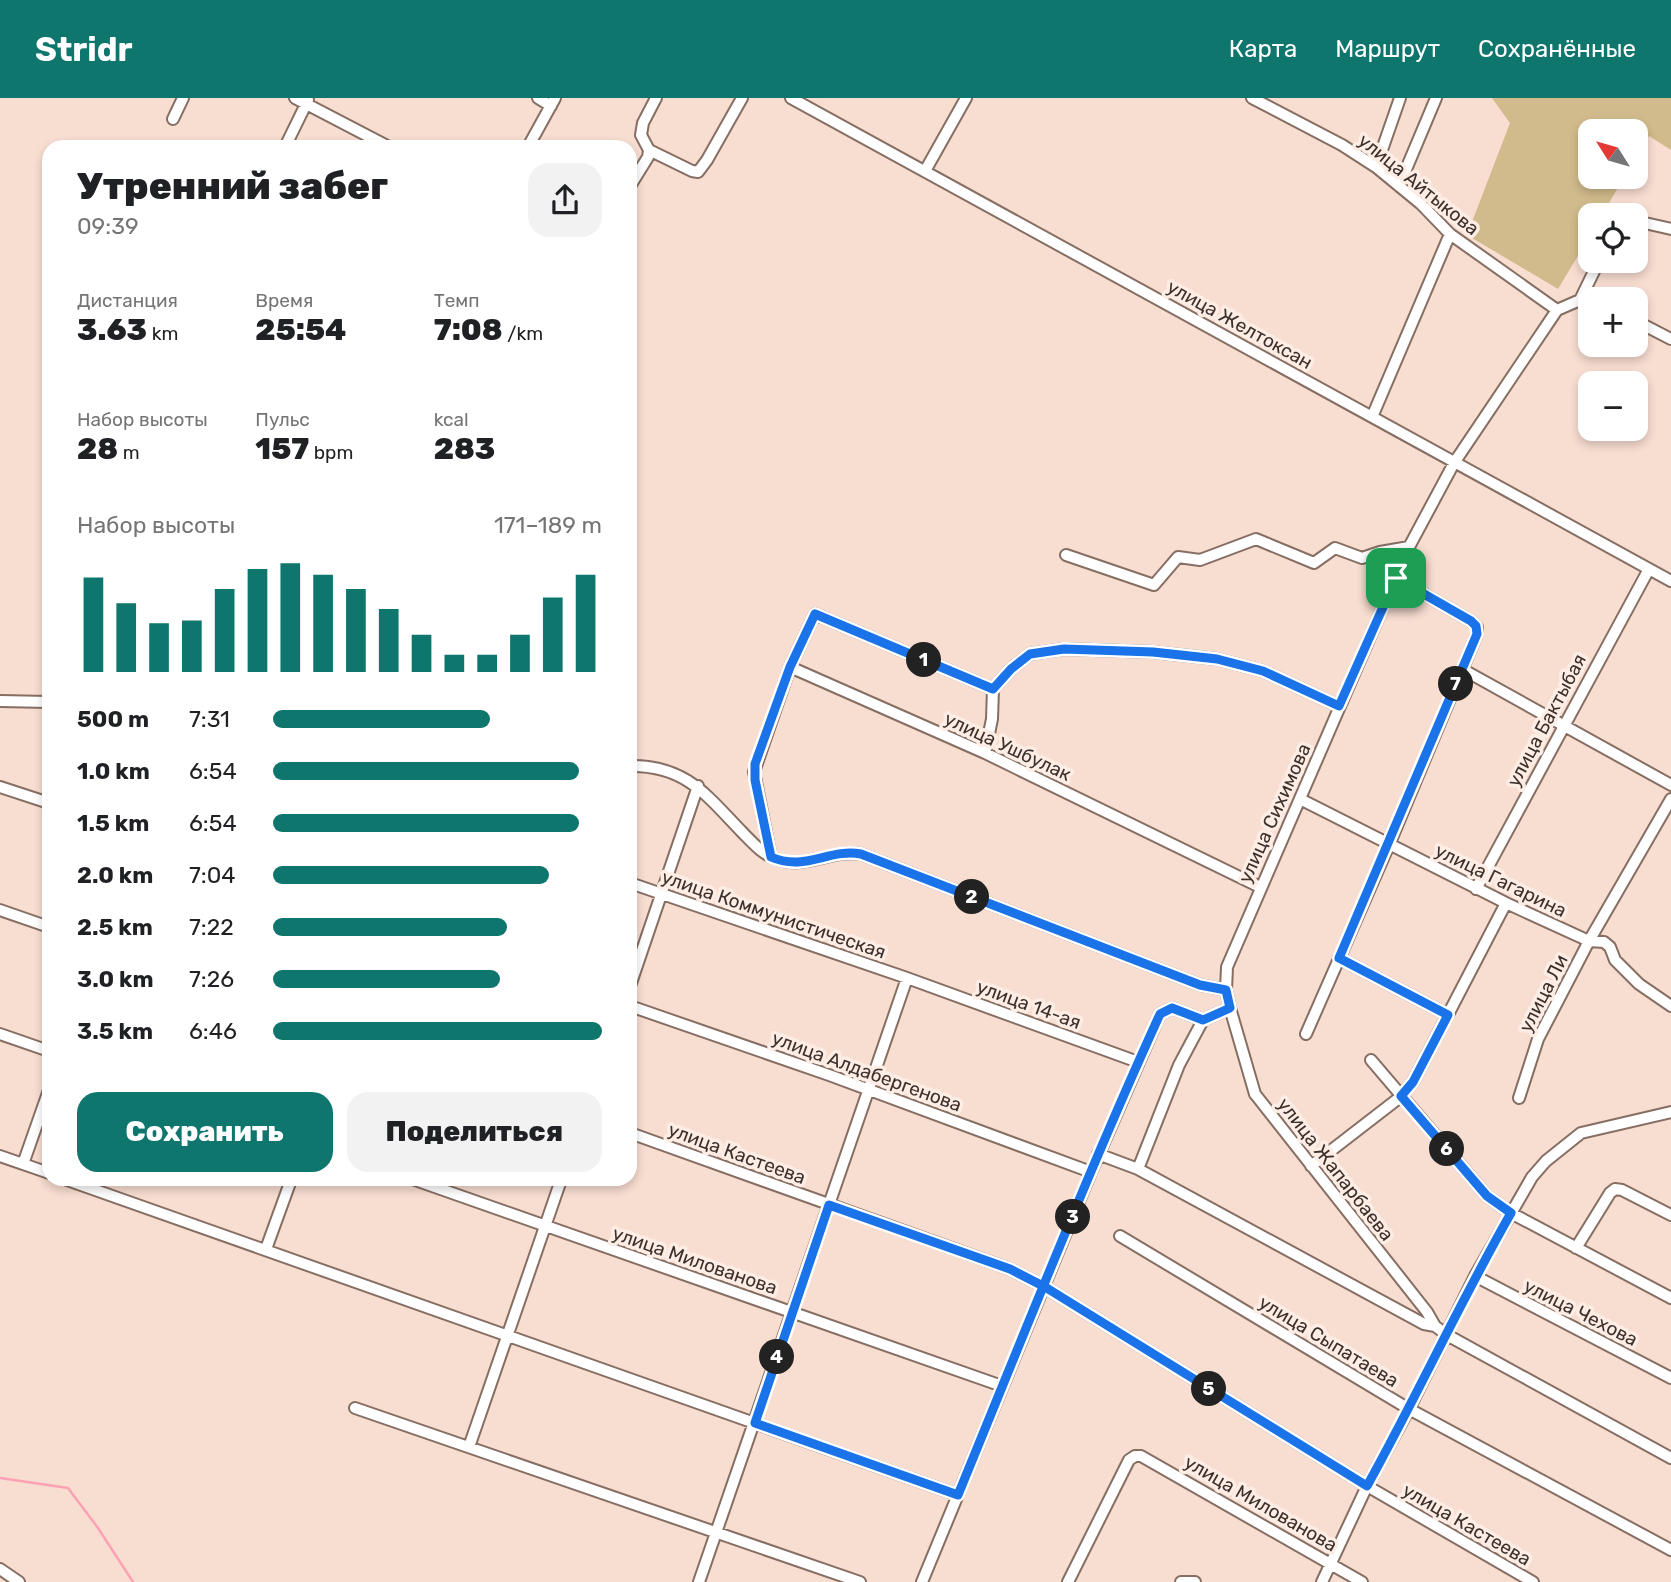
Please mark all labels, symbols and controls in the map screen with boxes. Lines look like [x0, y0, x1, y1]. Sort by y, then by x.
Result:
text: Stridr [35, 30, 133, 69]
text: Карта [1229, 35, 1297, 63]
text: Маршрут [1335, 35, 1440, 63]
text: Сохранённые [1478, 35, 1636, 63]
north arrow [1578, 119, 1648, 189]
map controls [1578, 119, 1648, 441]
street label: улица Айтыкова [1354, 129, 1484, 240]
text: Утренний забег [77, 163, 388, 209]
button: share [528, 163, 602, 237]
button: locate [1578, 203, 1648, 273]
text: 09:39 [77, 212, 139, 240]
street label: улица Желтоксан [1163, 275, 1316, 374]
button: + [1578, 287, 1648, 357]
text: Дистанция [77, 289, 178, 312]
text: Время [255, 289, 313, 312]
text: Темп [434, 289, 480, 312]
text: 3.63 [77, 312, 147, 348]
text: 25:54 [255, 312, 346, 348]
text: 7:08 [434, 312, 503, 348]
text: km [147, 322, 178, 345]
text: /km [503, 322, 543, 345]
button: − [1578, 371, 1648, 441]
text: Набор высоты [77, 408, 208, 431]
text: Пульс [255, 408, 310, 431]
text: kcal [434, 408, 469, 431]
text: 28 [77, 431, 118, 467]
text: 157 [255, 431, 309, 467]
text: 283 [434, 431, 495, 467]
text: m [118, 441, 140, 464]
text: bpm [309, 441, 353, 464]
text: Набор высоты [77, 511, 235, 539]
text: 171–189 m [494, 511, 602, 539]
pin [1366, 548, 1426, 608]
icon: arrive [1377, 559, 1415, 597]
pin: 1 [906, 642, 942, 678]
text: 1 [919, 648, 928, 671]
street label: улица Бактыбая [1502, 650, 1591, 791]
pin: 7 [1438, 666, 1474, 702]
text: 7 [1450, 672, 1461, 695]
text: 500 m [77, 705, 149, 733]
text: 7:31 [189, 705, 230, 733]
street label: улица Ушбулак [941, 707, 1075, 786]
street label: улица Сихимова [1233, 740, 1316, 887]
text: 1.0 km [77, 757, 150, 785]
text: 6:54 [189, 757, 237, 785]
text: 1.5 km [77, 809, 149, 837]
text: 6:54 [189, 809, 237, 837]
street label: улица Гагарина [1431, 839, 1570, 922]
text: 2.0 km [77, 861, 153, 889]
text: 7:04 [189, 861, 236, 889]
street label: улица Коммунистическая [659, 865, 889, 964]
pin: 2 [954, 880, 990, 914]
text: 2 [965, 885, 978, 908]
text: 2.5 km [77, 913, 153, 941]
text: 7:22 [189, 913, 234, 941]
street label: улица Ли [1514, 950, 1573, 1036]
text: 3.0 km [77, 965, 154, 993]
text: 7:26 [189, 965, 234, 993]
street label: улица 14-ая [974, 975, 1084, 1034]
text: 3.5 km [77, 1017, 153, 1045]
text: 6:46 [189, 1017, 237, 1045]
street label: улица Алдабергенова [769, 1026, 965, 1117]
button: Сохранить [77, 1092, 333, 1172]
button: Поделиться [347, 1092, 602, 1172]
street label: улица Жапарбаева [1273, 1093, 1399, 1245]
street label: улица Кастеева [665, 1118, 809, 1189]
pin: 6 [1430, 1132, 1464, 1166]
text: 6 [1440, 1137, 1453, 1160]
pin: 3 [1056, 1200, 1090, 1234]
text: 3 [1066, 1205, 1079, 1228]
street label: улица Милованова [609, 1221, 780, 1299]
street label: улица Чехова [1520, 1274, 1642, 1351]
street label: улица Сыпатаева [1255, 1291, 1403, 1392]
pin: 4 [760, 1340, 794, 1374]
text: 4 [770, 1345, 783, 1368]
pin: 5 [1192, 1372, 1226, 1406]
text: 5 [1202, 1377, 1215, 1400]
street label: улица Милованова [1180, 1450, 1341, 1557]
street label: улица Кастеева [1398, 1478, 1535, 1571]

